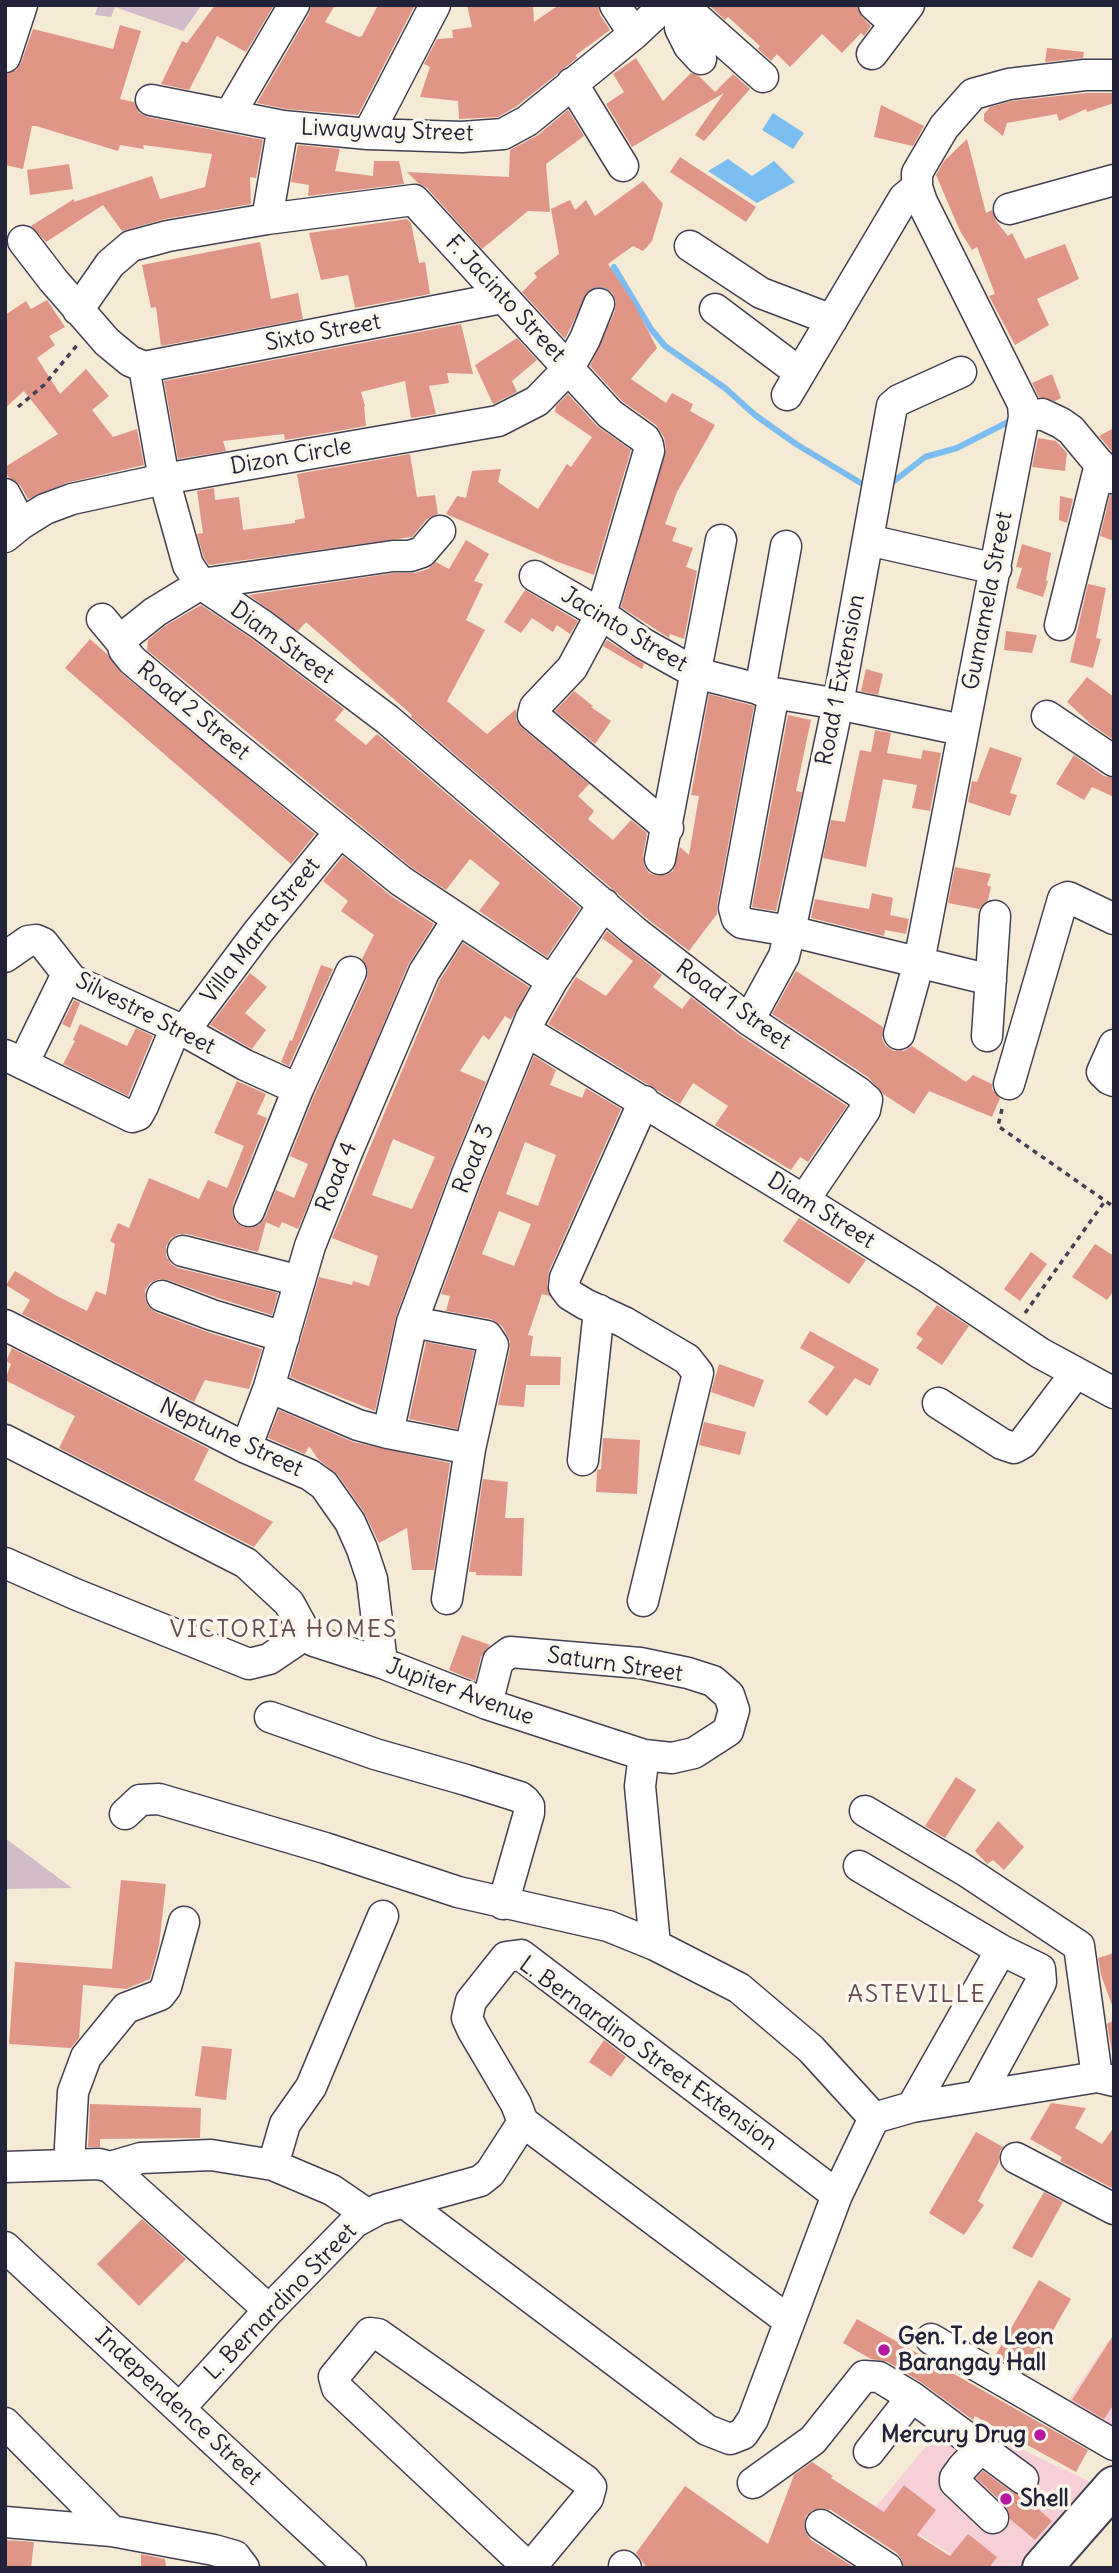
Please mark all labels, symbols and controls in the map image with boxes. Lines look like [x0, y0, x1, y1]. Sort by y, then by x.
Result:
street label: Liwayway Street [300, 114, 474, 148]
street label: F. Jacinto Street [439, 230, 571, 368]
street label: Sixto Street [263, 308, 383, 358]
street label: Dizon Circle [228, 433, 354, 481]
street label: Gumamela Street [957, 510, 1019, 692]
street label: Jacinto Street [556, 582, 692, 678]
street label: Road 1 Extension [811, 592, 871, 768]
street label: Diam Street [225, 596, 339, 690]
street label: Road 2 Street [131, 656, 255, 766]
street label: Villa Marta Street [196, 853, 326, 1009]
street label: Road 1 Street [670, 954, 796, 1056]
street label: Silvestre Street [71, 967, 219, 1061]
street label: Road 3 [448, 1120, 500, 1198]
street label: Road 4 [311, 1138, 363, 1216]
street label: Diam Street [762, 1167, 880, 1255]
street label: Neptune Street [155, 1393, 307, 1483]
district label: VICTORIA HOMES [171, 1616, 397, 1644]
street label: Saturn Street [545, 1642, 685, 1688]
street label: Jupiter Avenue [382, 1652, 538, 1732]
street label: L. Bernardino Street Extension [514, 1951, 782, 2157]
district label: ASTEVILLE [849, 1981, 985, 2009]
street label: L. Bernardino Street [199, 2218, 363, 2386]
street label: Independence Street [89, 2323, 267, 2491]
place label: Gen. T. de Leon Barangay Hall [898, 2323, 1054, 2377]
marker: Gen. T. de Leon Barangay Hall [876, 2342, 892, 2358]
place label: Mercury Drug [881, 2421, 1026, 2449]
marker: Mercury Drug [1032, 2427, 1048, 2443]
place label: Shell [1020, 2485, 1069, 2513]
marker: Shell [998, 2491, 1014, 2507]

